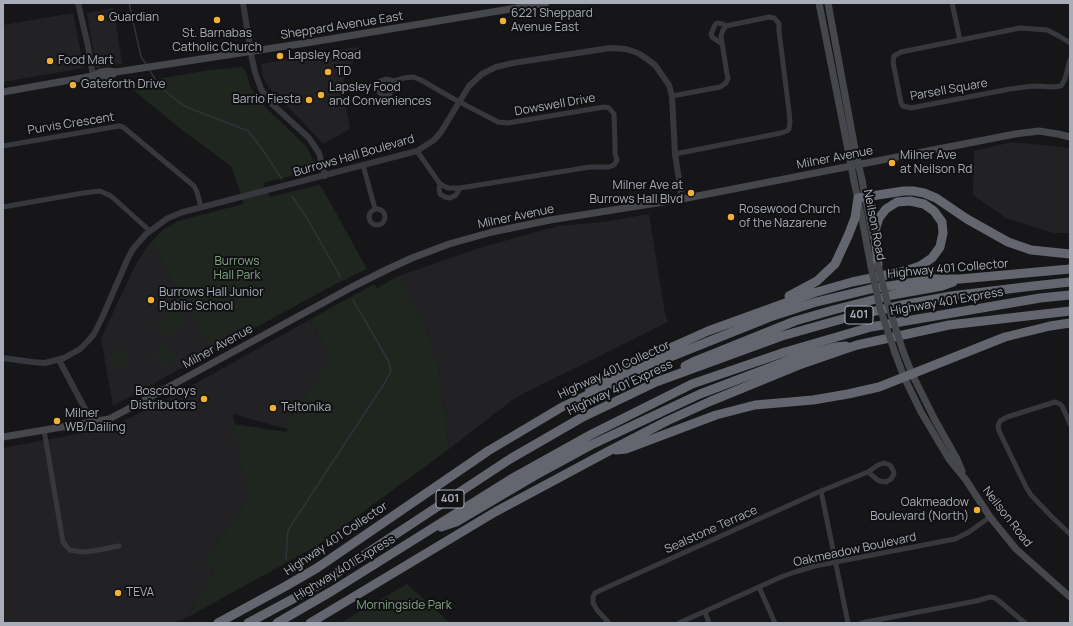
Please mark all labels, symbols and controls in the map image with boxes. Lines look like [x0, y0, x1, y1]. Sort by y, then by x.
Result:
place label: 6221 Sheppard Avenue East [511, 7, 593, 35]
street label: Sheppard Avenue East [280, 9, 404, 43]
place label: Guardian [109, 11, 159, 25]
marker: Guardian [96, 13, 106, 23]
marker: St. Barnabas Catholic Church [212, 15, 222, 25]
marker: 6221 Sheppard Avenue East [498, 16, 508, 26]
place label: St. Barnabas Catholic Church [172, 27, 262, 55]
place label: Lapsley Road [288, 49, 361, 63]
marker: Lapsley Road [275, 51, 285, 61]
place label: Food Mart [58, 54, 113, 68]
marker: Food Mart [45, 56, 55, 66]
place label: TD [336, 65, 351, 79]
marker: TD [323, 67, 333, 77]
street label: Parsell Square [909, 76, 989, 104]
place label: Gateforth Drive [81, 78, 166, 92]
marker: Gateforth Drive [68, 80, 78, 90]
place label: Lapsley Food and Conveniences [329, 81, 431, 109]
marker: Lapsley Food and Conveniences [316, 90, 326, 100]
street label: Dowswell Drive [513, 91, 597, 119]
place label: Barrio Fiesta [232, 93, 301, 107]
marker: Barrio Fiesta [304, 95, 314, 105]
street label: Purvis Crescent [27, 110, 115, 138]
street label: Burrows Hall Boulevard [292, 132, 416, 180]
street label: Milner Avenue [796, 144, 874, 172]
place label: Milner Ave at Neilson Rd [900, 149, 972, 177]
marker: Milner Ave at Neilson Rd [887, 158, 897, 168]
place label: Milner Ave at Burrows Hall Blvd [589, 179, 683, 207]
marker: Milner Ave at Burrows Hall Blvd [686, 188, 696, 198]
street label: Neilson Road [860, 188, 888, 262]
street label: Milner Avenue [477, 202, 555, 232]
place label: Rosewood Church of the Nazarene [739, 203, 840, 231]
marker: Rosewood Church of the Nazarene [726, 212, 736, 222]
park label: Burrows Hall Park [214, 255, 260, 283]
street label: Highway 401 Collector [887, 257, 1009, 281]
street label: Highway 401 Express [889, 285, 1005, 319]
place label: Burrows Hall Junior Public School [159, 286, 263, 314]
marker: Burrows Hall Junior Public School [146, 295, 156, 305]
road number: 401 [845, 306, 873, 324]
street label: Milner Avenue [181, 322, 255, 372]
street label: Highway 401 Collector [556, 338, 672, 402]
street label: Highway 401 Express [565, 357, 675, 419]
place label: Boscoboys Distributors [131, 385, 196, 413]
marker: Boscoboys Distributors [199, 394, 209, 404]
place label: Teltonika [281, 401, 331, 415]
marker: Teltonika [268, 403, 278, 413]
place label: Milner WB/Dailing [65, 407, 126, 435]
marker: Milner WB/Dailing [52, 416, 62, 426]
street label: Neilson Road [979, 484, 1035, 550]
road number: 401 [436, 490, 464, 508]
place label: Oakmeadow Boulevard (North) [870, 496, 969, 524]
street label: Highway 401 Collector [282, 499, 390, 579]
street label: Sealstone Terrace [662, 503, 760, 557]
marker: Oakmeadow Boulevard (North) [972, 505, 982, 515]
street label: Oakmeadow Boulevard [792, 530, 918, 570]
street label: Highway 401 Express [292, 532, 398, 604]
place label: TEVA [126, 586, 154, 600]
marker: TEVA [113, 588, 123, 598]
park label: Morningside Park [356, 599, 452, 613]

